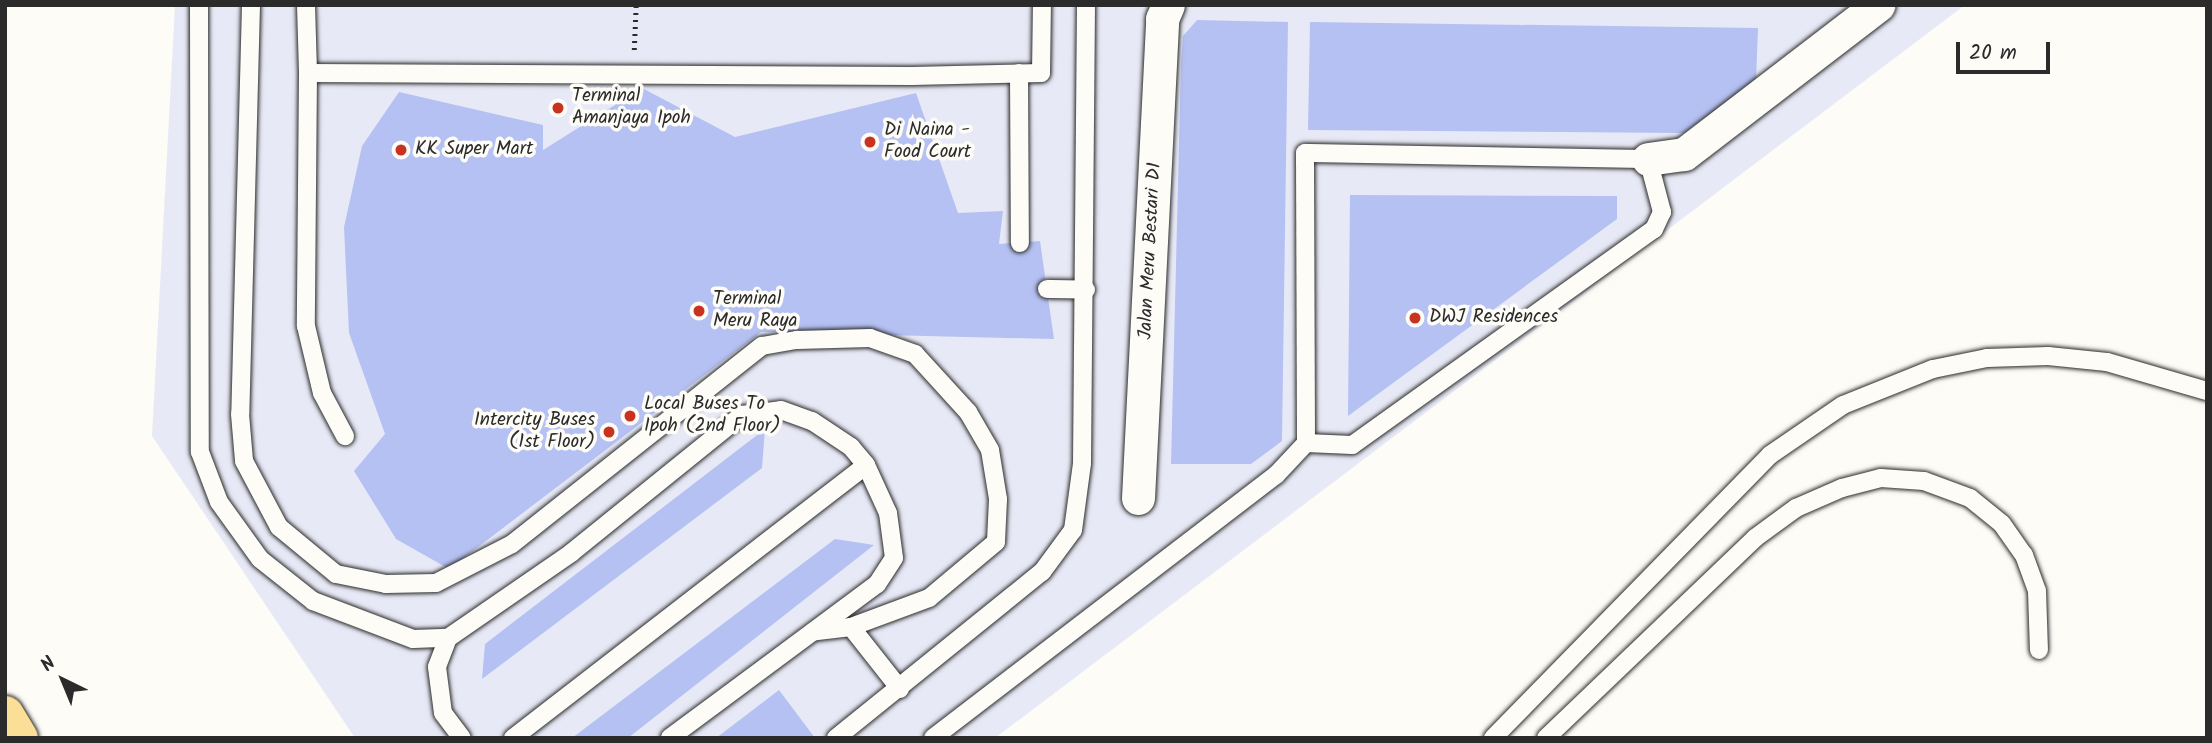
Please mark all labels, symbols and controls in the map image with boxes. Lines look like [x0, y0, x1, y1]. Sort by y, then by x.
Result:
scale bar [1960, 28, 2054, 72]
text: 20 m [1969, 37, 2017, 70]
place label: Terminal Amanjaya Ipoh [572, 86, 691, 130]
marker: Terminal Amanjaya Ipoh [550, 100, 566, 116]
place label: Di Naina - Food Court [884, 120, 971, 164]
marker: Di Naina - Food Court [862, 134, 878, 150]
place label: KK Super Mart [415, 139, 533, 161]
marker: KK Super Mart [393, 142, 409, 158]
street label: Jalan Meru Bestari D1 [1135, 162, 1167, 340]
place label: Terminal Meru Raya [713, 289, 797, 333]
marker: Terminal Meru Raya [691, 303, 707, 319]
place label: DWJ Residences [1429, 307, 1558, 329]
marker: DWJ Residences [1407, 310, 1423, 326]
place label: Local Buses To Ipoh (2nd Floor) [644, 394, 781, 438]
marker: Local Buses To Ipoh (2nd Floor) [622, 408, 638, 424]
place label: Intercity Buses (1st Floor) [474, 410, 595, 454]
marker: Intercity Buses (1st Floor) [601, 424, 617, 440]
north arrow [28, 645, 98, 715]
text: N [34, 650, 63, 680]

